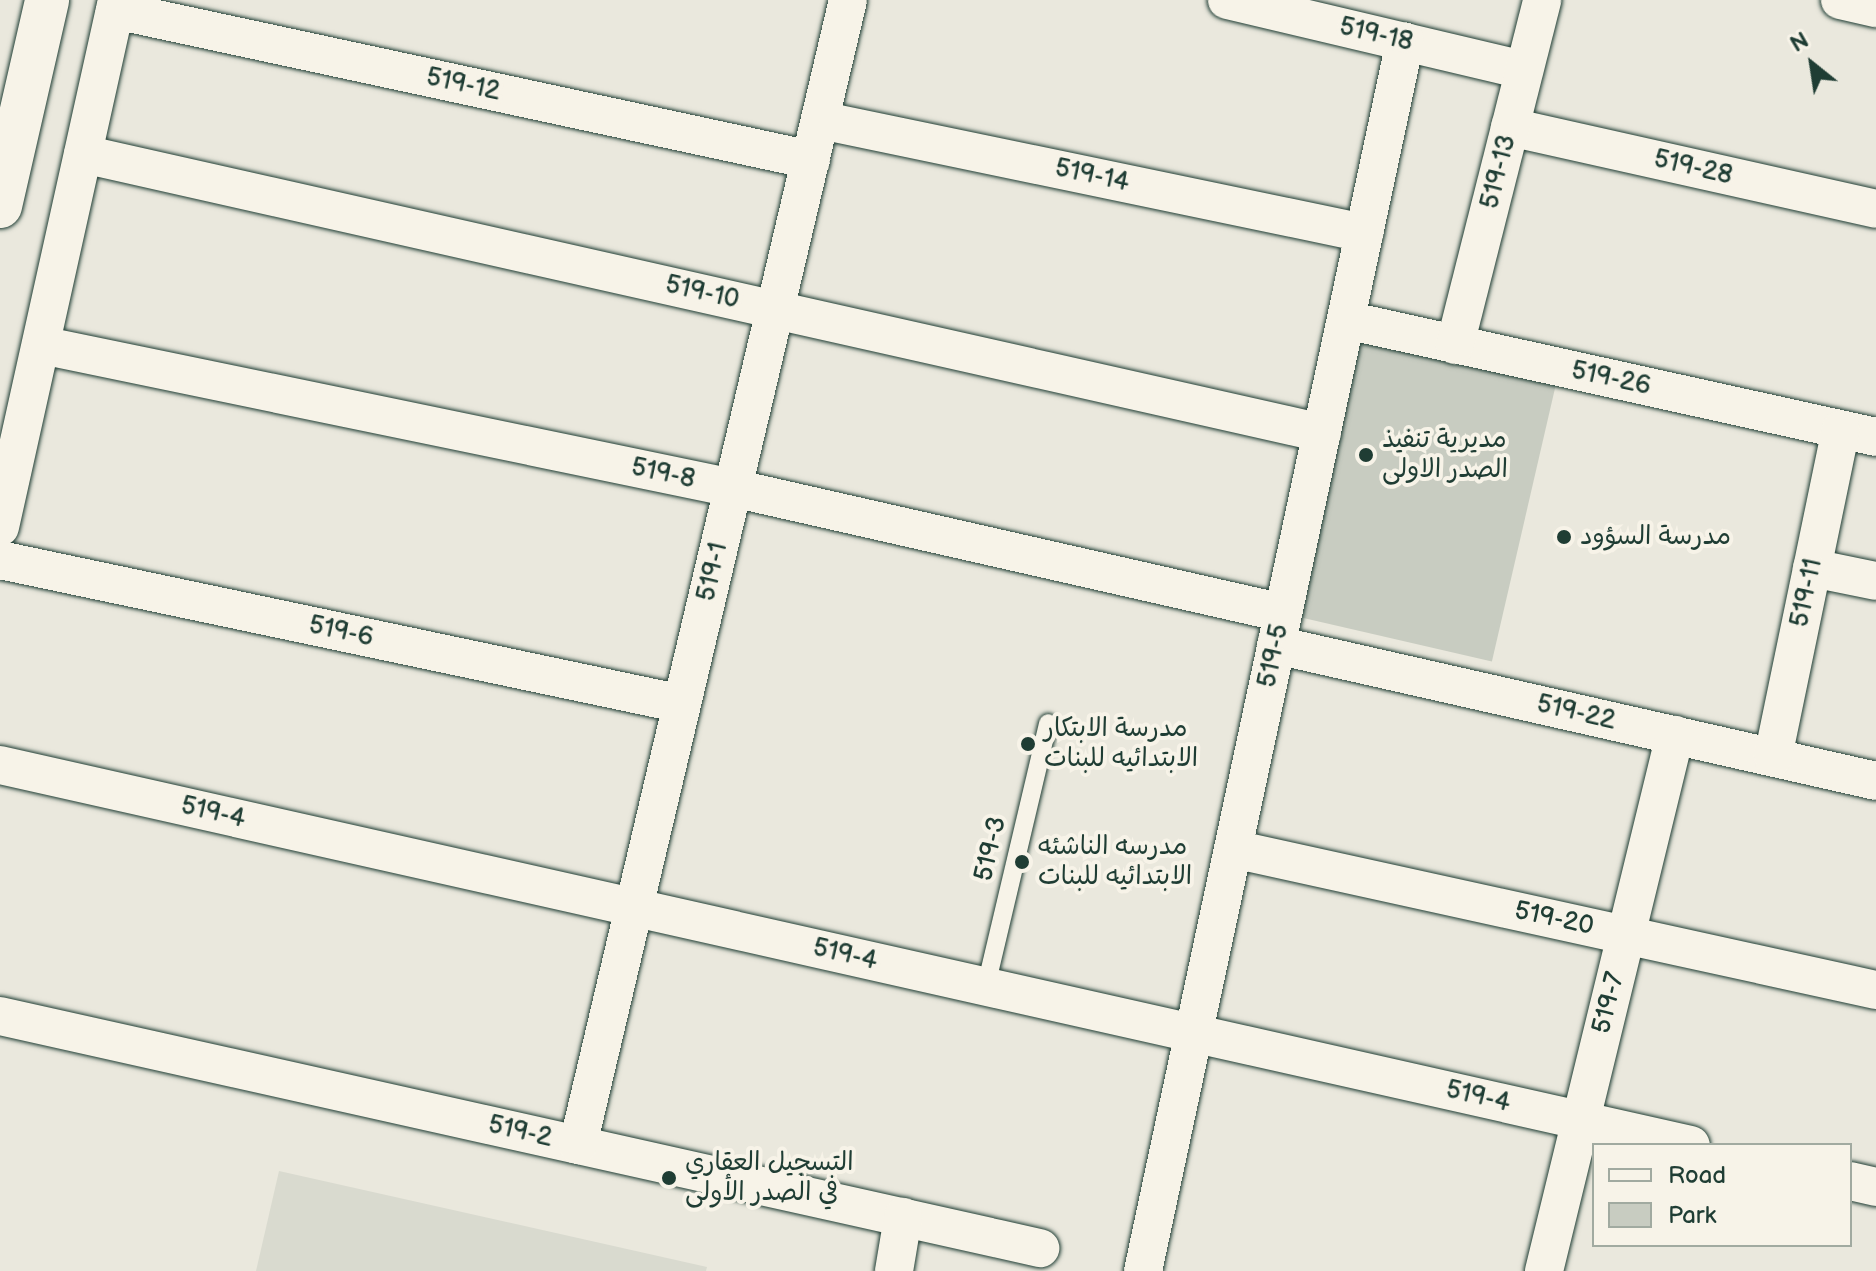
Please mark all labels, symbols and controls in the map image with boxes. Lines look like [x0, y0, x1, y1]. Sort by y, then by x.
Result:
street label: 519-18 [1336, 11, 1416, 59]
north arrow [1772, 24, 1852, 104]
text: N [1786, 27, 1814, 59]
street label: 519-12 [423, 62, 503, 108]
street label: 519-13 [1475, 132, 1523, 212]
street label: 519-28 [1651, 144, 1735, 192]
street label: 519-14 [1052, 153, 1132, 199]
street label: 519-10 [662, 269, 742, 317]
street label: 519-26 [1568, 355, 1654, 403]
place label: مديرية تنفيذ الصدر الاولى [1382, 424, 1508, 486]
marker: مديرية تنفيذ الصدر الاولى [1357, 446, 1375, 464]
street label: 519-8 [628, 452, 698, 496]
place label: مدرسة السؤود [1580, 521, 1731, 553]
marker: مدرسة السؤود [1555, 528, 1573, 546]
street label: 519-1 [691, 539, 735, 605]
street label: 519-11 [1785, 556, 1829, 630]
street label: 519-6 [306, 610, 376, 654]
street label: 519-5 [1252, 621, 1296, 691]
street label: 519-22 [1533, 689, 1619, 737]
place label: مدرسة الابتكار الابتدائيه للبنات [1044, 713, 1198, 774]
marker: مدرسة الابتكار الابتدائيه للبنات [1019, 735, 1037, 753]
street label: 519-4 [178, 790, 248, 836]
street label: 519-3 [968, 814, 1014, 884]
place label: مدرسه الناشئه الابتدائيه للبنات [1038, 831, 1192, 892]
marker: مدرسه الناشئه الابتدائيه للبنات [1013, 853, 1031, 871]
street label: 519-20 [1512, 895, 1596, 943]
street label: 519-4 [810, 932, 880, 978]
street label: 519-7 [1586, 969, 1632, 1037]
street label: 519-4 [1443, 1074, 1513, 1120]
street label: 519-2 [485, 1110, 555, 1154]
legend [1592, 1143, 1852, 1247]
place label: التسجيل العقاري في الصدر الأولى [685, 1147, 854, 1208]
text: Road [1668, 1161, 1726, 1190]
marker: التسجيل العقاري في الصدر الأولى [660, 1169, 678, 1187]
text: Park [1668, 1201, 1716, 1230]

